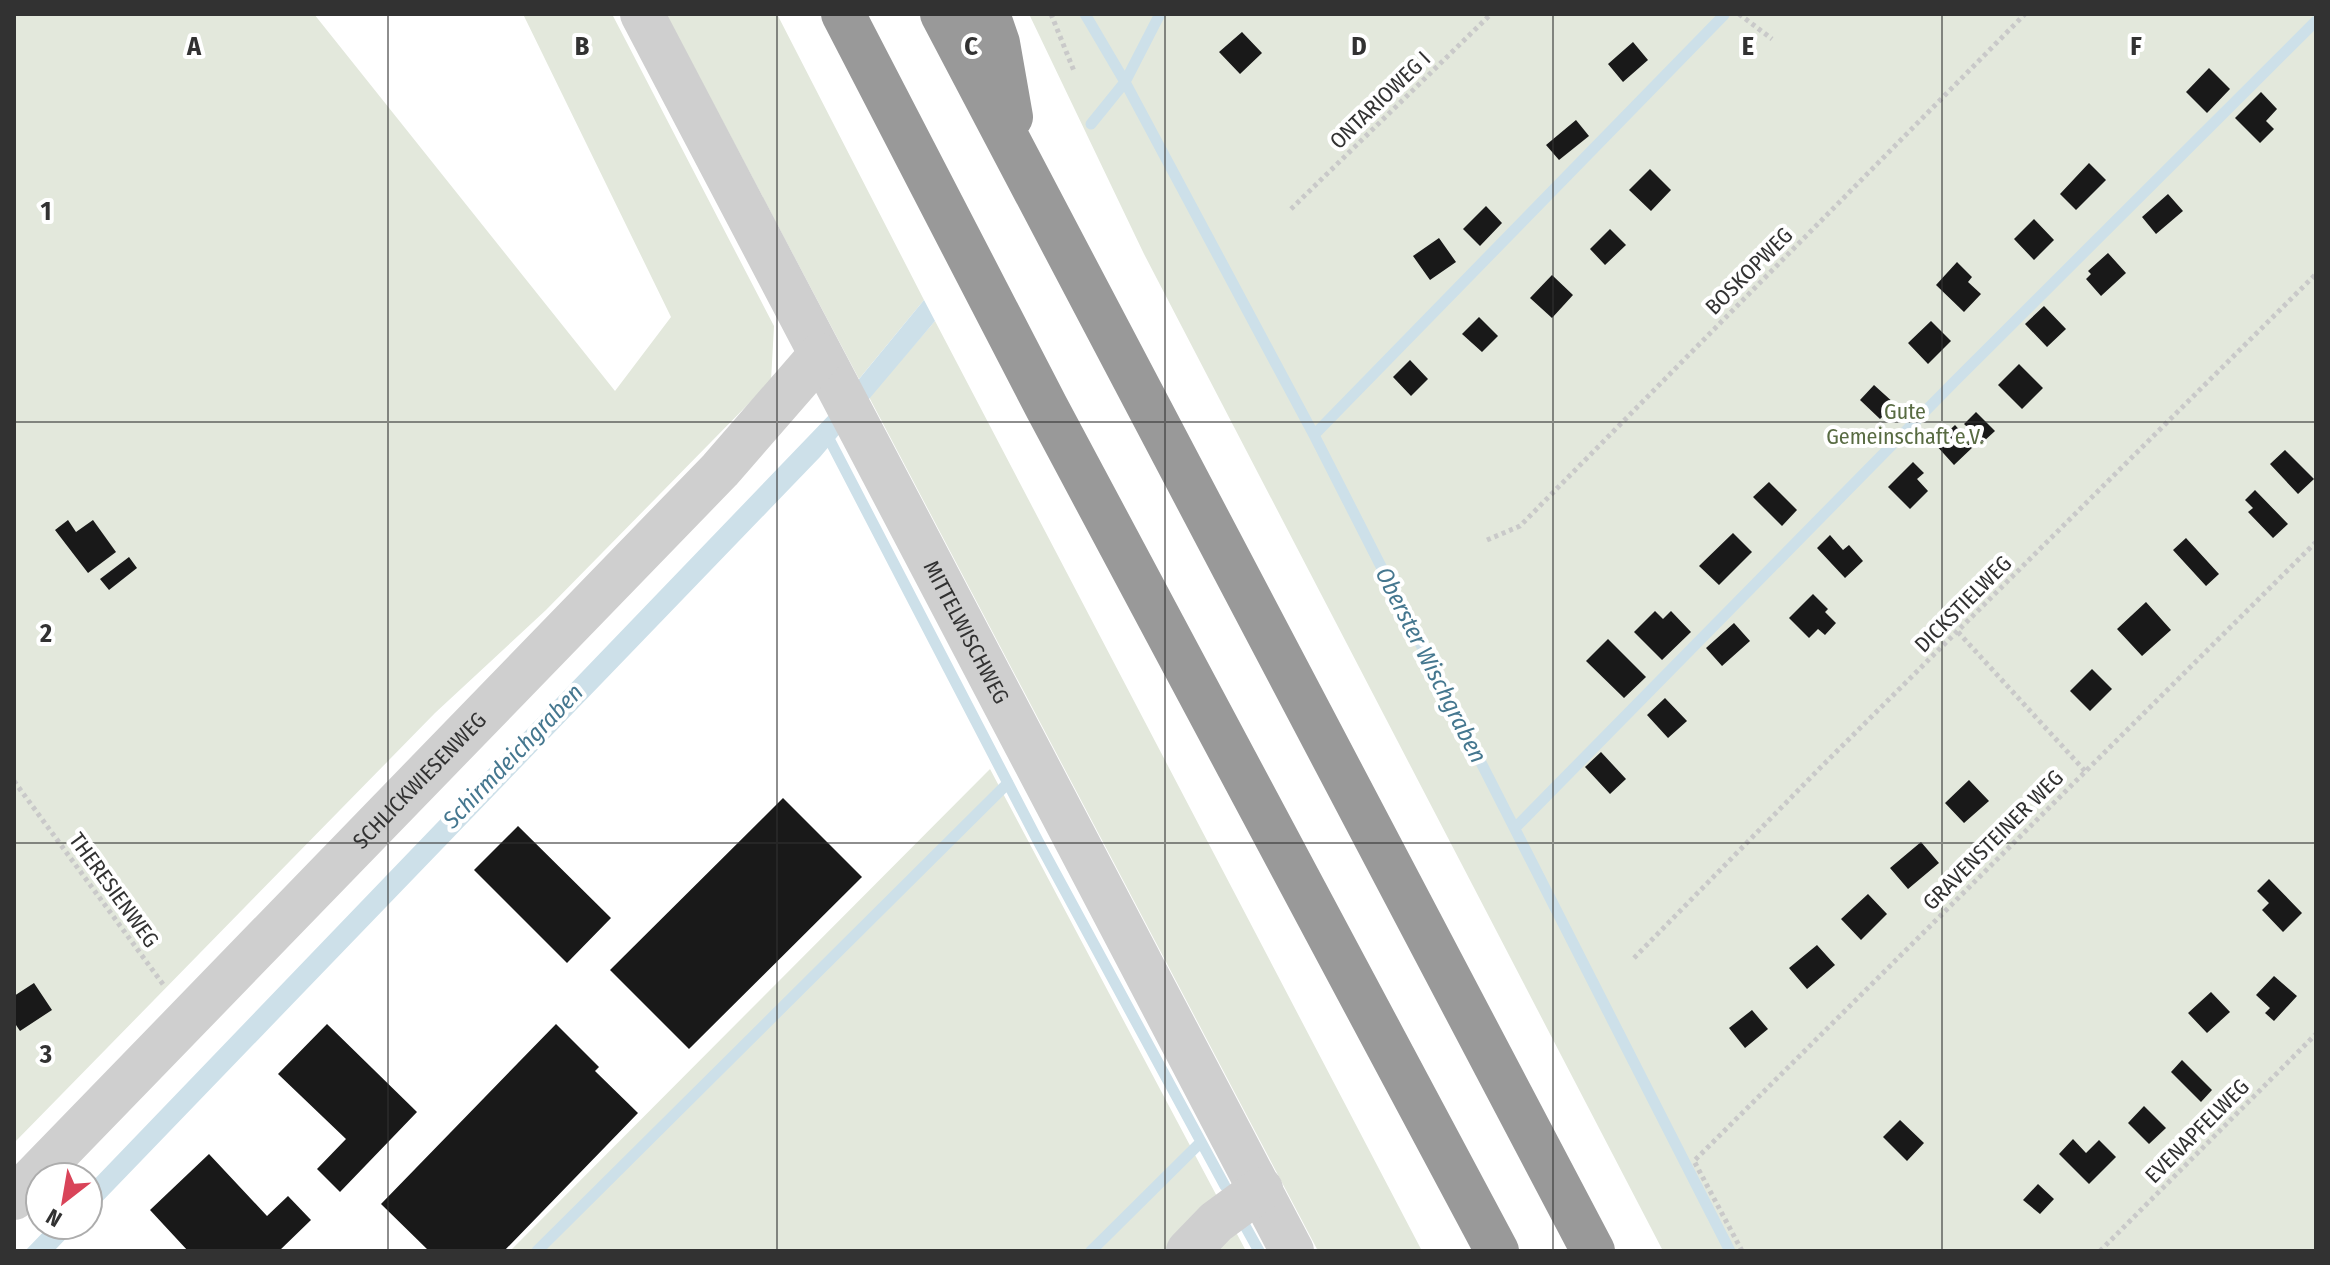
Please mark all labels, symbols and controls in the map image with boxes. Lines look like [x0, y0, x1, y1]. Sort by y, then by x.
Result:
text: A [186, 31, 202, 62]
text: B [575, 31, 590, 62]
text: C [964, 31, 978, 62]
text: D [1351, 31, 1367, 62]
text: E [1742, 31, 1754, 62]
text: F [2130, 31, 2142, 62]
street label: ONTARIOWEG I [1324, 45, 1436, 155]
text: 1 [41, 196, 52, 227]
street label: BOSKOPWEG [1700, 222, 1798, 320]
park label: Gute Gemeinschaft e.V. [1826, 398, 1984, 450]
street label: DICKSTIELWEG [1909, 550, 2017, 658]
street label: MITTELWISCHWEG [918, 556, 1015, 708]
water label: Oberster Wischgraben [1370, 563, 1492, 767]
text: 2 [39, 618, 52, 649]
water label: Schirmdeichgraben [436, 678, 589, 835]
street label: SCHLICKWIESENWEG [347, 706, 491, 854]
street label: GRAVENSTEINER WEG [1917, 764, 2069, 916]
street label: THERESIENWEG [63, 827, 165, 953]
text: 3 [39, 1039, 52, 1070]
street label: EVENAPFELWEG [2139, 1073, 2255, 1189]
north arrow [24, 1161, 104, 1241]
text: N [41, 1203, 67, 1233]

